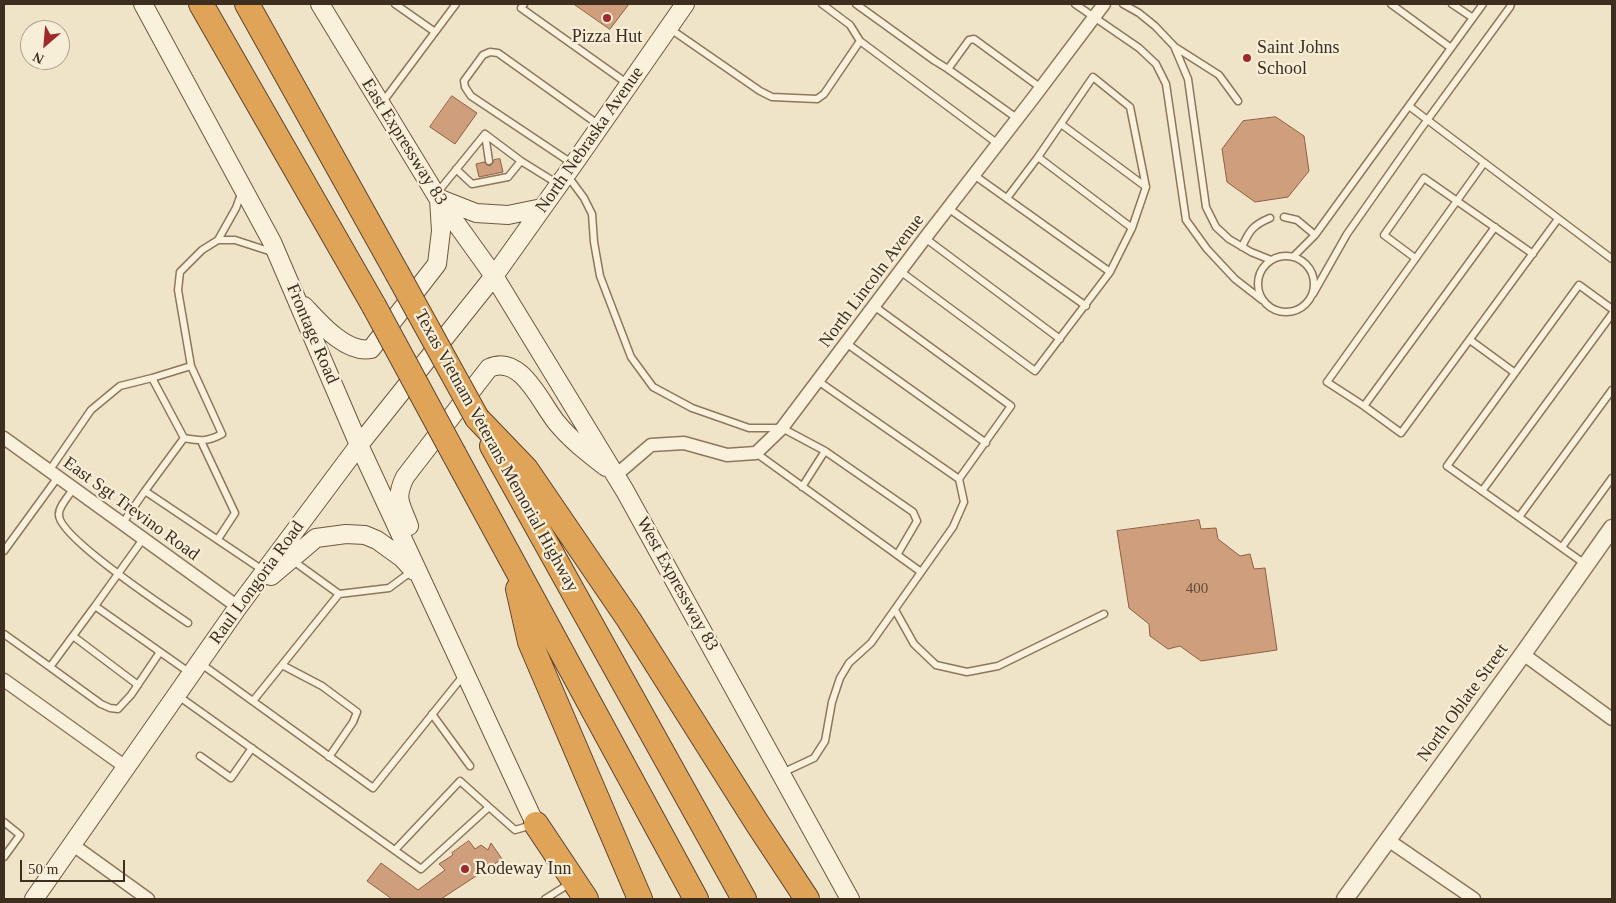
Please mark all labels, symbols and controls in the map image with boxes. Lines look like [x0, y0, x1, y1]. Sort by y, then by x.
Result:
marker: Pizza Hut [601, 12, 613, 24]
north arrow [20, 20, 70, 70]
place label: Pizza Hut [572, 26, 642, 48]
place label: Saint Johns School [1257, 37, 1340, 80]
text: N [31, 49, 46, 67]
marker: Saint Johns School [1241, 52, 1253, 64]
street label: North Nebraska Avenue [531, 63, 649, 217]
street label: East Expressway 83 [356, 75, 452, 209]
street label: North Lincoln Avenue [815, 210, 929, 352]
street label: Frontage Road [281, 281, 343, 387]
street label: Texas Vietnam Veterans Memorial Highway [409, 306, 583, 596]
street label: East Sgt Trevino Road [59, 452, 203, 566]
street label: West Expressway 83 [631, 513, 723, 655]
street label: Raul Longoria Road [205, 517, 309, 649]
house number: 400 [1186, 580, 1208, 598]
street label: North Oblate Street [1413, 640, 1513, 766]
scale bar [22, 850, 128, 882]
place label: Rodeway Inn [475, 858, 571, 880]
text: 50 m [28, 861, 58, 877]
marker: Rodeway Inn [459, 863, 471, 875]

